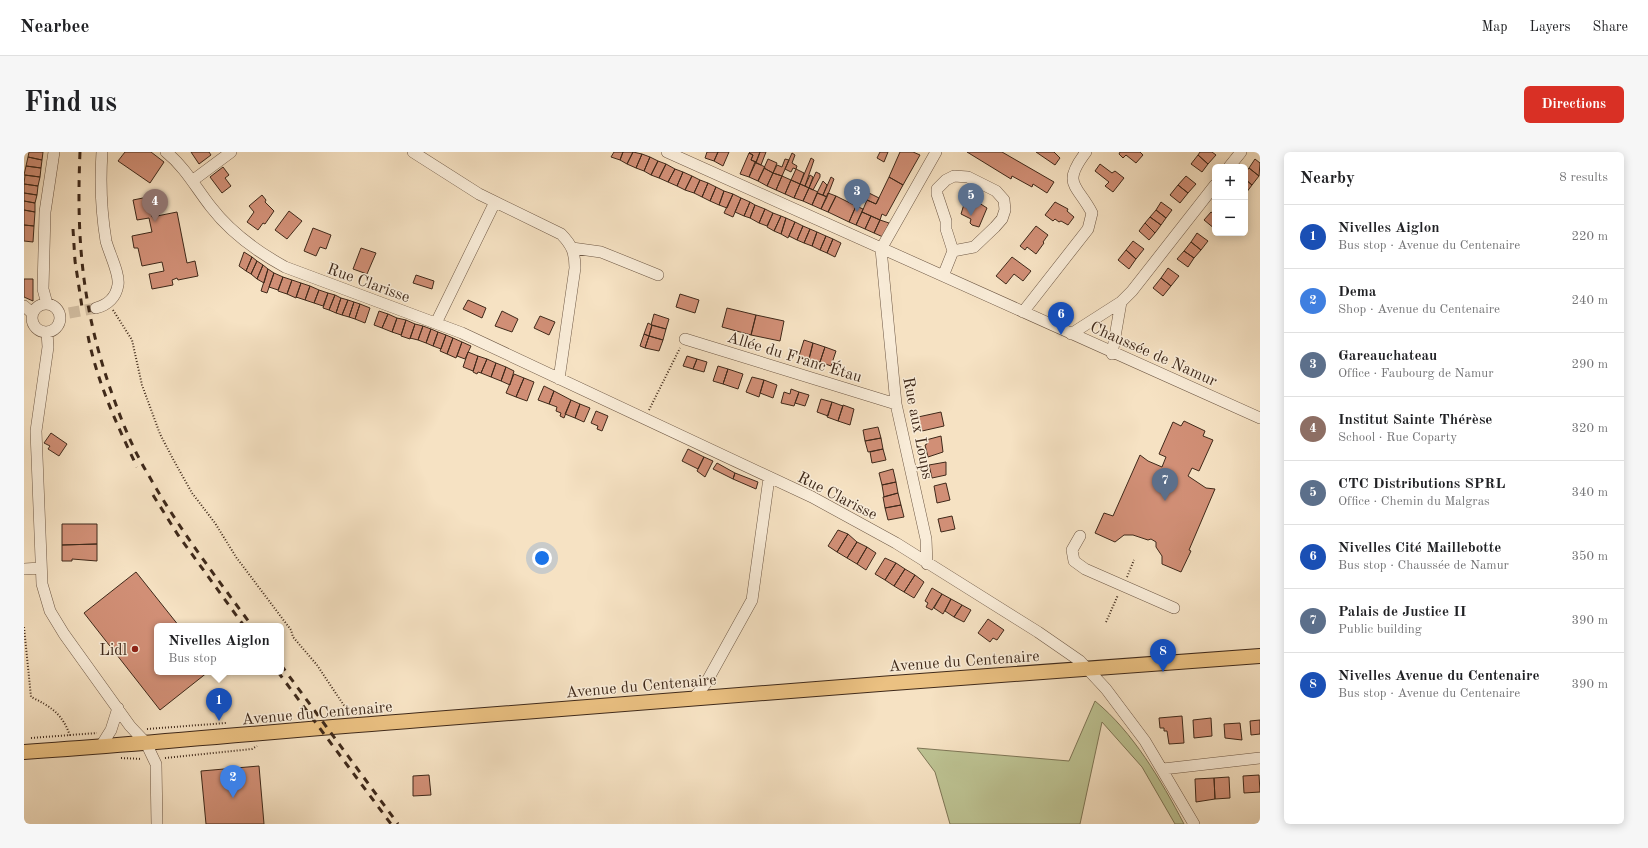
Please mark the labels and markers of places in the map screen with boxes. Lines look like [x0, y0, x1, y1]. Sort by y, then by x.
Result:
pin: 3 [844, 179, 870, 212]
pin: 5 [958, 183, 984, 216]
pin: 4 [142, 189, 168, 222]
pin: 6 [1048, 302, 1074, 335]
pin: 7 [1152, 468, 1178, 501]
pin: 8 [1150, 639, 1176, 672]
place label: Lidl [99, 643, 127, 659]
marker: Lidl [130, 644, 140, 654]
pin: 1 [206, 688, 232, 721]
pin: 2 [220, 765, 246, 798]

